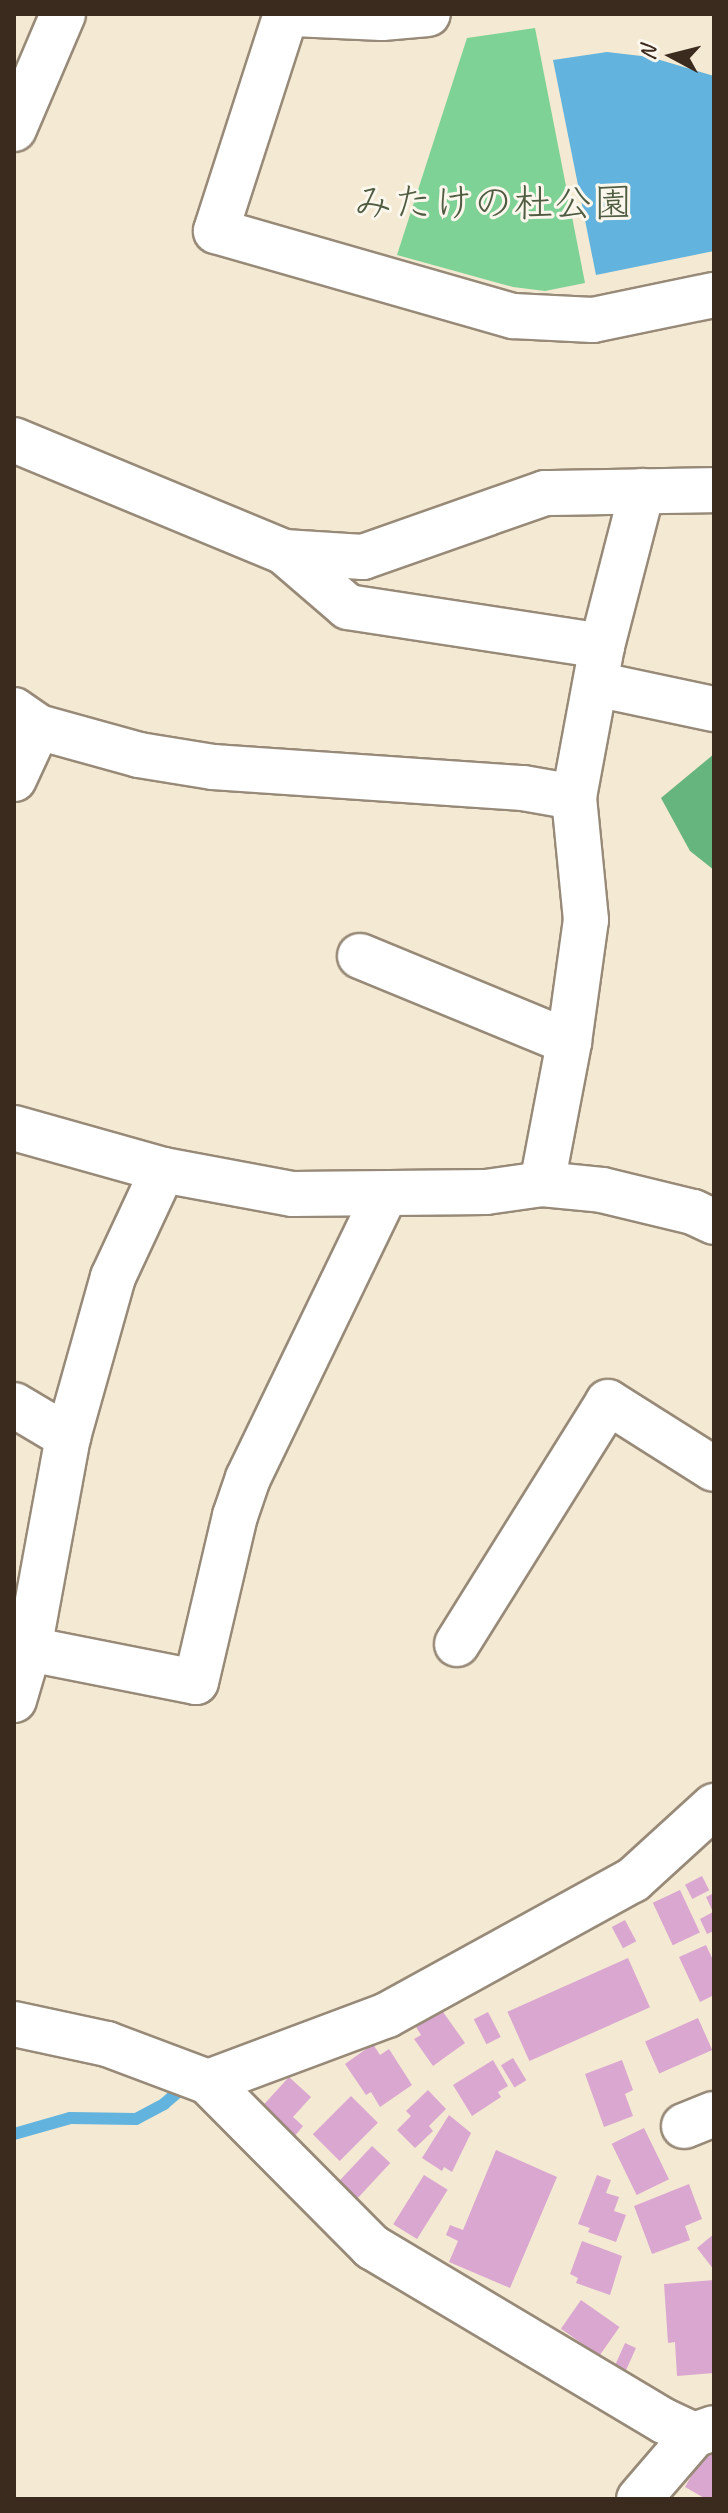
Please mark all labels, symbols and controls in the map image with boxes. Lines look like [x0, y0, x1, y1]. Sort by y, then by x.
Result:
north arrow [632, 16, 712, 96]
text: N [633, 45, 663, 62]
park label: みたけの杜公園 [353, 179, 633, 227]

